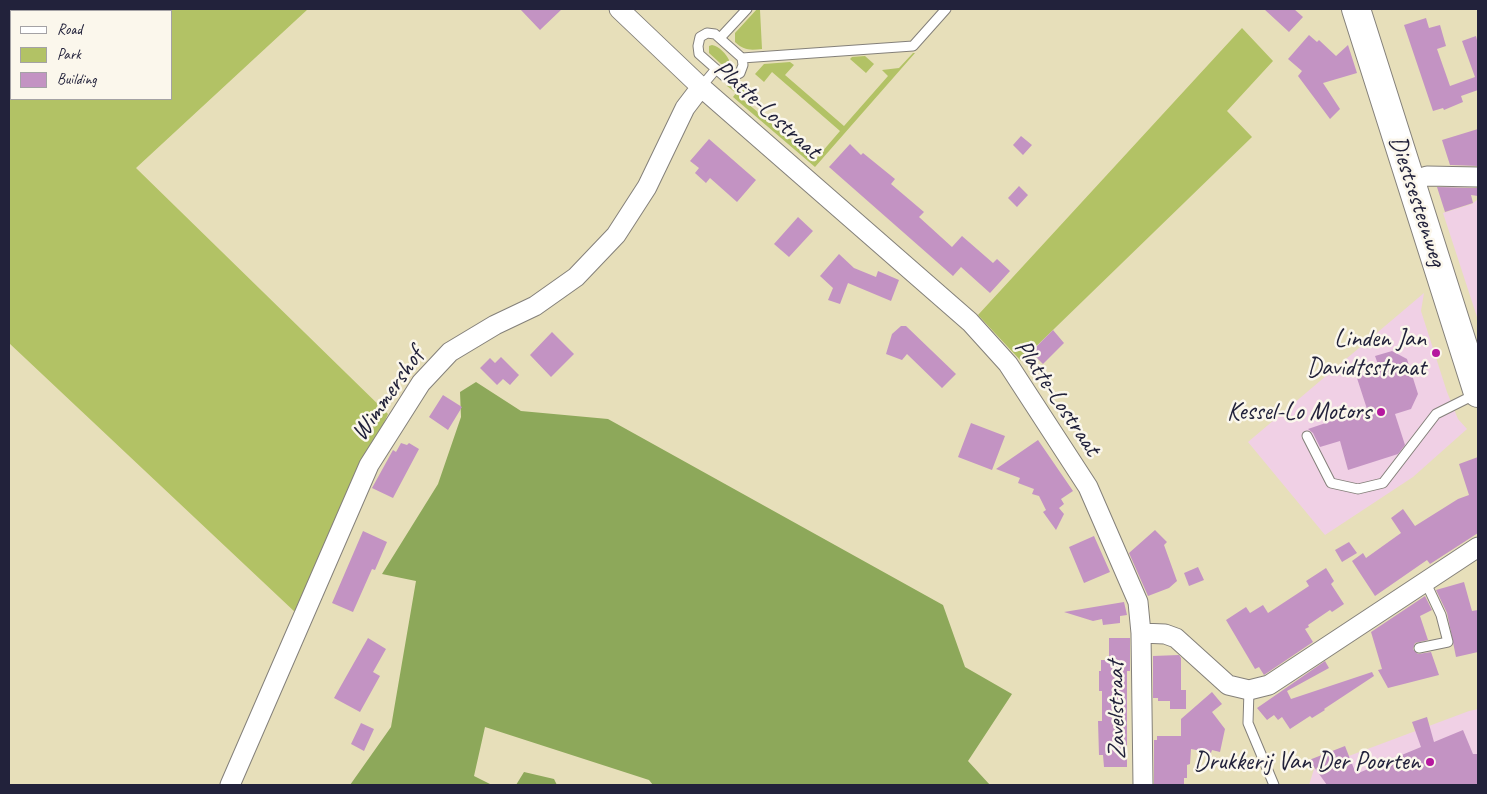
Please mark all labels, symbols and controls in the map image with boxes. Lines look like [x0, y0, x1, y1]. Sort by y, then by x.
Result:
legend [10, 10, 172, 100]
text: Road [57, 20, 82, 39]
text: Park [57, 45, 81, 64]
street label: Platte-Lostraat [707, 54, 827, 166]
text: Building [57, 70, 96, 89]
street label: Diestsesteenweg [1382, 132, 1452, 270]
place label: Linden Jan Davidtsstraat [1307, 324, 1426, 383]
street label: Platte-Lostraat [1007, 334, 1107, 462]
street label: Wimmershof [345, 343, 431, 447]
marker: Linden Jan Davidtsstraat [1430, 347, 1442, 359]
place label: Kessel-Lo Motors [1227, 397, 1371, 427]
marker: Kessel-Lo Motors [1375, 406, 1387, 418]
street label: Zavelstraat [1101, 660, 1133, 760]
place label: Drukkerij Van Der Poorten [1194, 747, 1420, 777]
marker: Drukkerij Van Der Poorten [1424, 756, 1436, 768]

